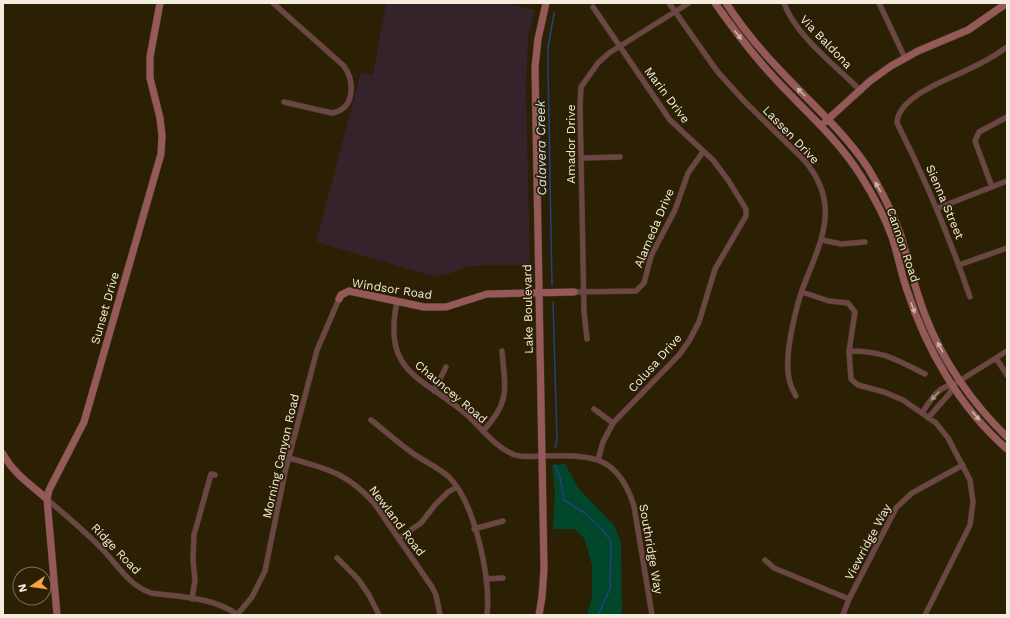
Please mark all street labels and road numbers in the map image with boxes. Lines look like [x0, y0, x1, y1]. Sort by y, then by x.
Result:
street label: Via Baldona [797, 12, 855, 72]
street label: Marin Drive [641, 64, 693, 126]
street label: Lassen Drive [760, 103, 822, 167]
street label: Amador Drive [564, 104, 578, 184]
street label: Sienna Street [923, 163, 967, 241]
street label: Alameda Drive [631, 186, 677, 270]
street label: Cannon Road [884, 206, 922, 284]
street label: Lake Boulevard [520, 264, 536, 354]
street label: Sunset Drive [88, 270, 122, 346]
street label: Windsor Road [351, 276, 433, 302]
street label: Colusa Drive [625, 331, 685, 395]
street label: Chauncey Road [412, 358, 490, 426]
street label: Morning Canyon Road [260, 392, 302, 520]
street label: Newland Road [366, 483, 428, 559]
street label: Viewridge Way [842, 501, 894, 582]
street label: Southridge Way [636, 503, 666, 596]
street label: Ridge Road [88, 521, 144, 577]

